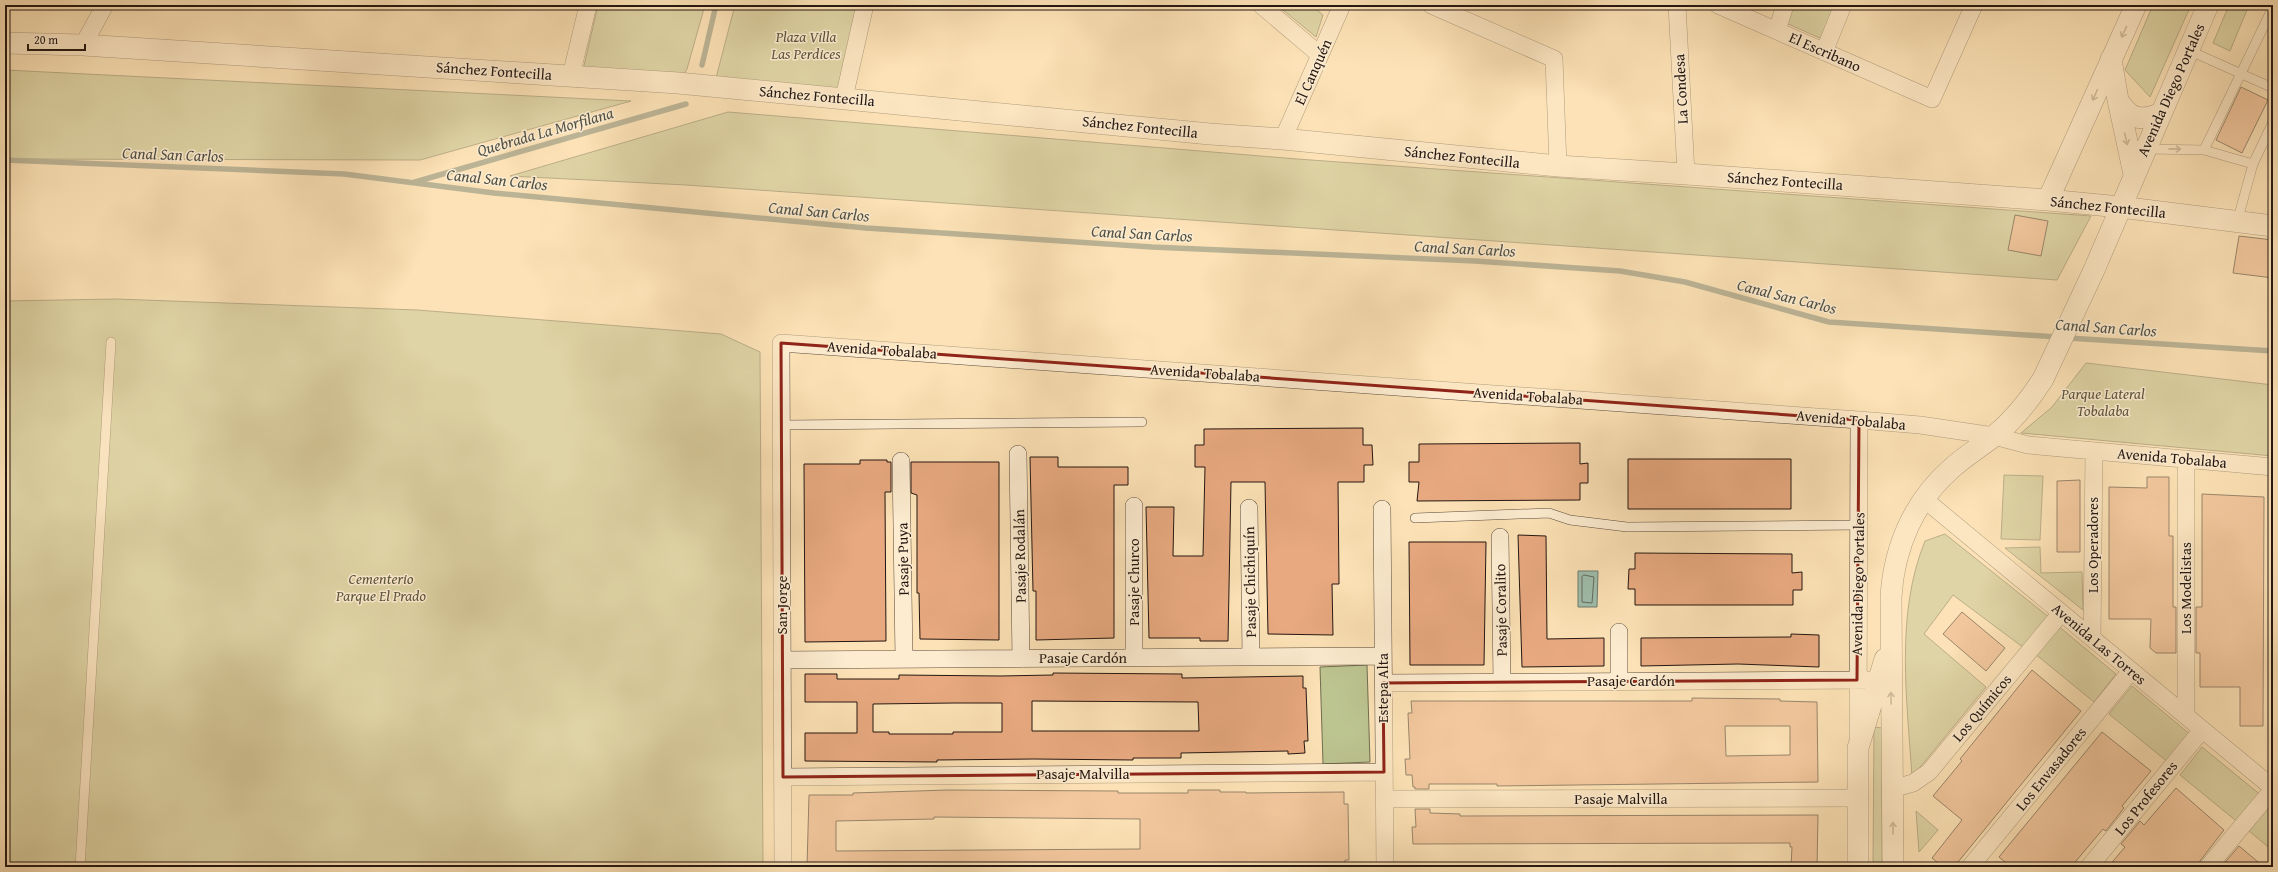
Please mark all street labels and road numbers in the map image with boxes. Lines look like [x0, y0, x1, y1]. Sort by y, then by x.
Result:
street label: Avenida Diego Portales [2132, 20, 2209, 160]
street label: El Escribano [1786, 26, 1865, 77]
street label: El Canquén [1289, 35, 1337, 108]
street label: La Condesa [1668, 54, 1693, 125]
street label: Sánchez Fontecilla [435, 56, 553, 85]
street label: Sánchez Fontecilla [758, 80, 876, 111]
street label: Sánchez Fontecilla [1081, 110, 1199, 143]
street label: Sánchez Fontecilla [1403, 140, 1521, 173]
street label: Sánchez Fontecilla [1726, 166, 1844, 195]
street label: Sánchez Fontecilla [2049, 190, 2167, 223]
street label: Avenida Tobalaba [826, 335, 938, 364]
street label: Avenida Tobalaba [1149, 358, 1261, 387]
street label: Avenida Tobalaba [1472, 381, 1584, 410]
street label: Avenida Tobalaba [1795, 404, 1907, 435]
street label: Avenida Tobalaba [2116, 442, 2228, 473]
street label: Los Operadores [2082, 497, 2103, 593]
street label: Pasaje Rodalán [1008, 508, 1031, 603]
street label: Avenida Diego Portales [1846, 512, 1869, 656]
street label: Pasaje Puya [891, 522, 914, 596]
street label: Pasaje Chichiquín [1238, 526, 1261, 638]
street label: Pasaje Churco [1123, 538, 1144, 626]
street label: Los Modelistas [2175, 542, 2196, 634]
street label: Pasaje Coralito [1489, 563, 1512, 657]
street label: San Jorge [771, 575, 792, 635]
street label: Avenida Las Torres [2047, 598, 2151, 690]
street label: Pasaje Cardón [1039, 647, 1128, 668]
street label: Estepa Alta [1372, 653, 1393, 723]
street label: Los Químicos [1947, 669, 2016, 746]
street label: Pasaje Cardón [1587, 670, 1676, 691]
street label: Los Envasadores [2010, 722, 2091, 815]
street label: Los Profesores [2109, 756, 2182, 839]
street label: Pasaje Malvilla [1036, 763, 1130, 784]
street label: Pasaje Malvilla [1574, 788, 1668, 809]

